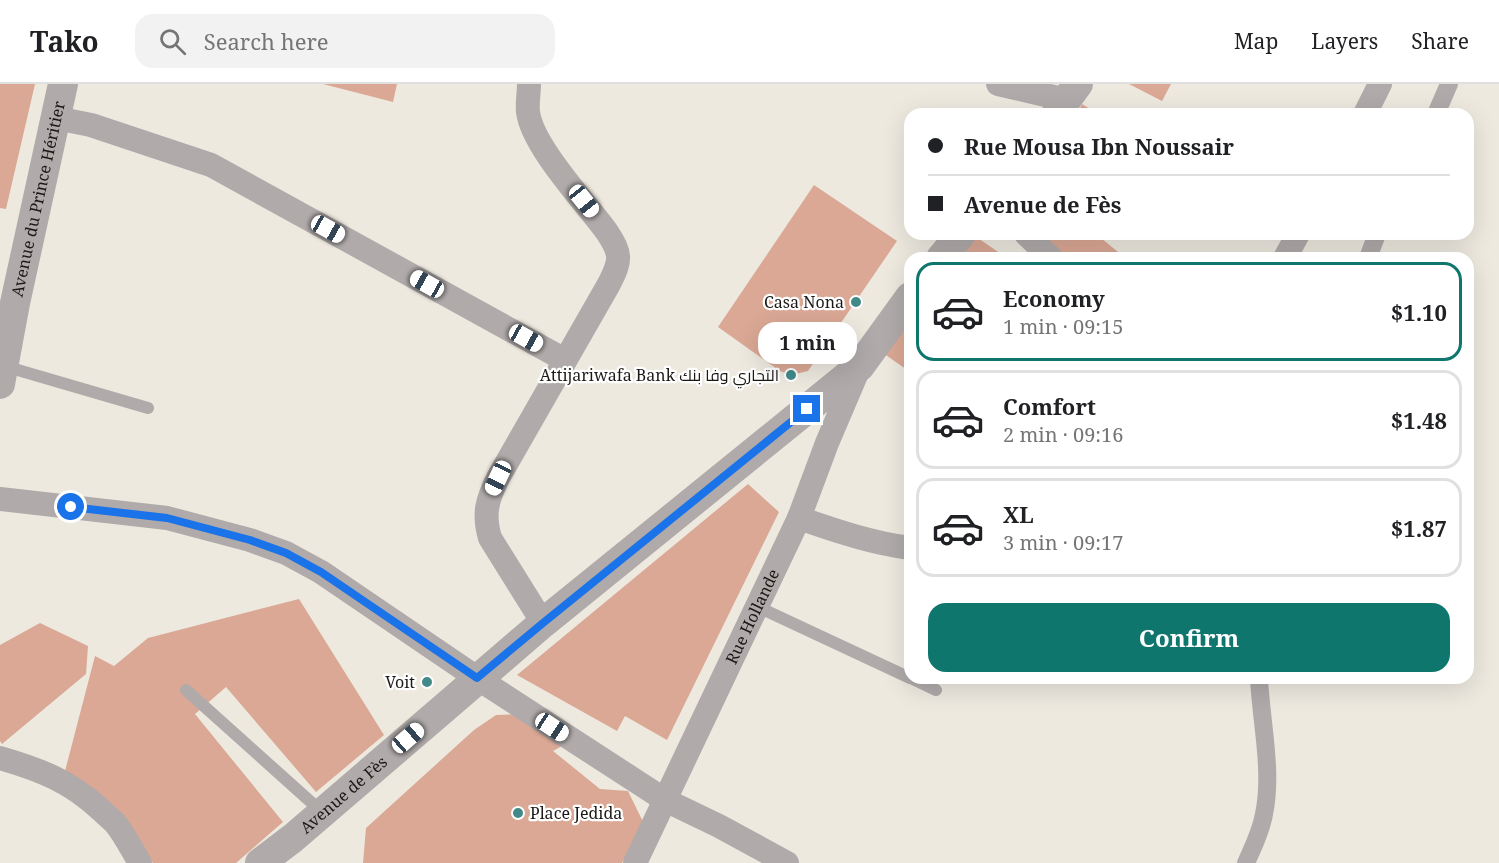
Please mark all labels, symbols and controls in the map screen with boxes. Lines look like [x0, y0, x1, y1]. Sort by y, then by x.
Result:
search box [135, 14, 555, 68]
text: Tako [30, 22, 99, 60]
icon: search [156, 25, 189, 58]
text: Search here [204, 26, 329, 56]
text: Map [1234, 27, 1278, 55]
text: Layers [1311, 27, 1378, 55]
text: Share [1411, 27, 1469, 55]
street label: Avenue du Prince Héritier [6, 99, 70, 299]
text: Rue Mousa Ibn Noussair [964, 131, 1234, 161]
car [566, 181, 602, 221]
text: Avenue de Fès [964, 189, 1121, 219]
car [308, 212, 348, 246]
car [407, 267, 447, 301]
text: Economy [1003, 283, 1105, 313]
icon: car [931, 285, 985, 339]
place label: Casa Nona [764, 291, 844, 313]
marker: Casa Nona [849, 295, 863, 309]
text: $1.10 [1391, 297, 1447, 327]
text: 1 min · 09:15 [1003, 313, 1123, 340]
car [506, 321, 546, 355]
callout: 1 min [758, 322, 856, 364]
text: 1 min [779, 329, 836, 356]
place label: Attijariwafa Bank التجاري وفا بنك [540, 364, 779, 389]
marker: Attijariwafa Bank التجاري وفا بنك [784, 368, 798, 382]
text: Comfort [1003, 391, 1096, 421]
icon: car [931, 393, 985, 447]
route end [793, 395, 820, 422]
text: $1.48 [1391, 405, 1447, 435]
text: 2 min · 09:16 [1003, 421, 1123, 448]
car [482, 458, 514, 498]
route start [57, 493, 84, 520]
text: XL [1003, 499, 1034, 529]
icon: car [931, 501, 985, 555]
text: $1.87 [1391, 513, 1447, 543]
text: 3 min · 09:17 [1003, 529, 1123, 556]
street label: Rue Hollande [720, 565, 784, 668]
button: Confirm [928, 603, 1450, 672]
place label: Voit [385, 671, 415, 693]
marker: Voit [420, 675, 434, 689]
car [532, 710, 572, 744]
car [389, 719, 427, 757]
street label: Avenue de Fès [295, 751, 392, 838]
place label: Place Jedida [530, 802, 622, 824]
marker: Place Jedida [511, 806, 525, 820]

